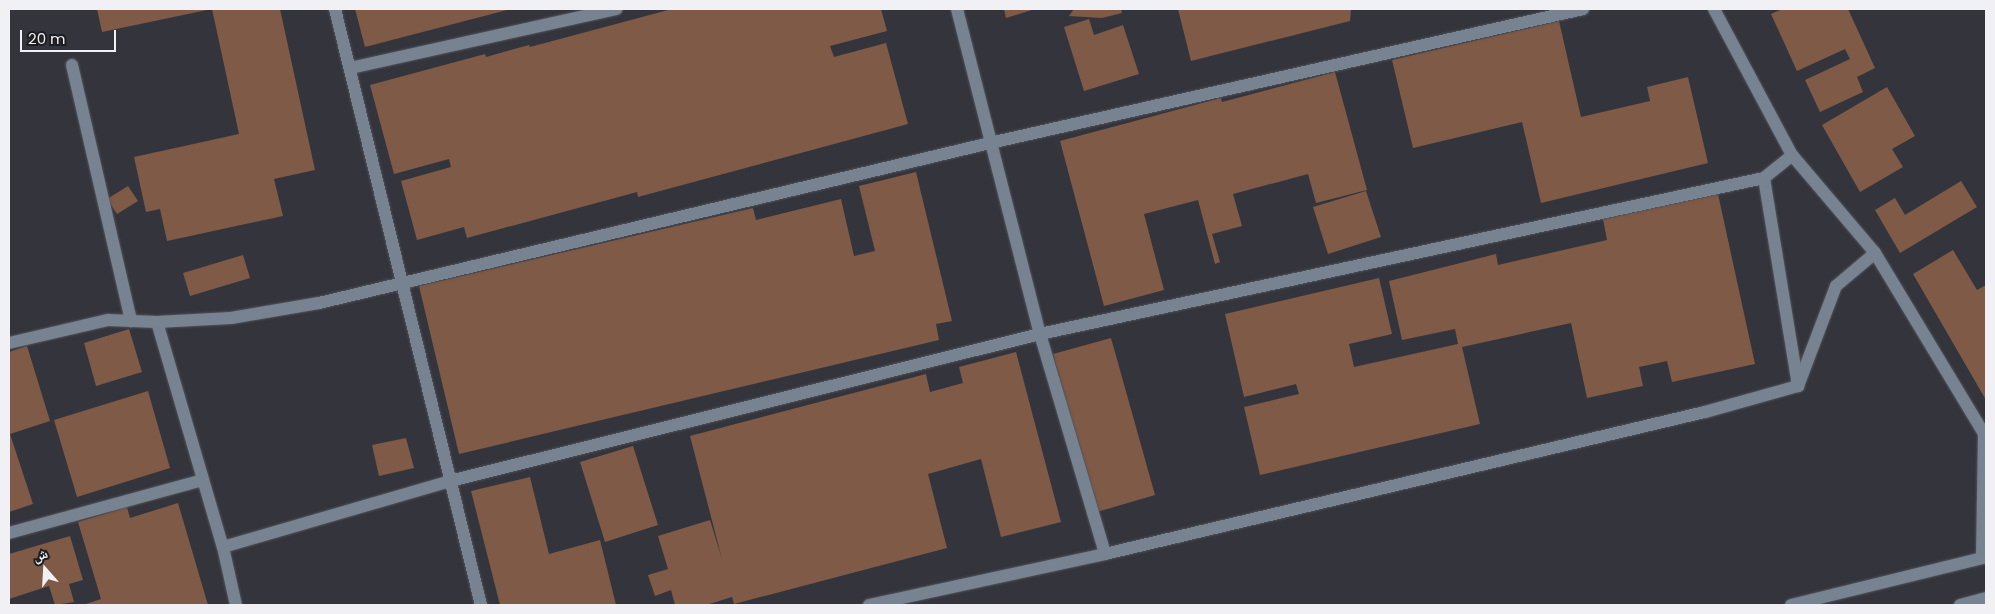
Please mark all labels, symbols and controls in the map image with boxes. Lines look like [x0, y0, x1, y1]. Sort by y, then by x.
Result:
scale bar [22, 20, 119, 52]
text: 20 m [28, 28, 66, 49]
text: ش [30, 543, 50, 567]
north arrow [20, 544, 70, 594]

